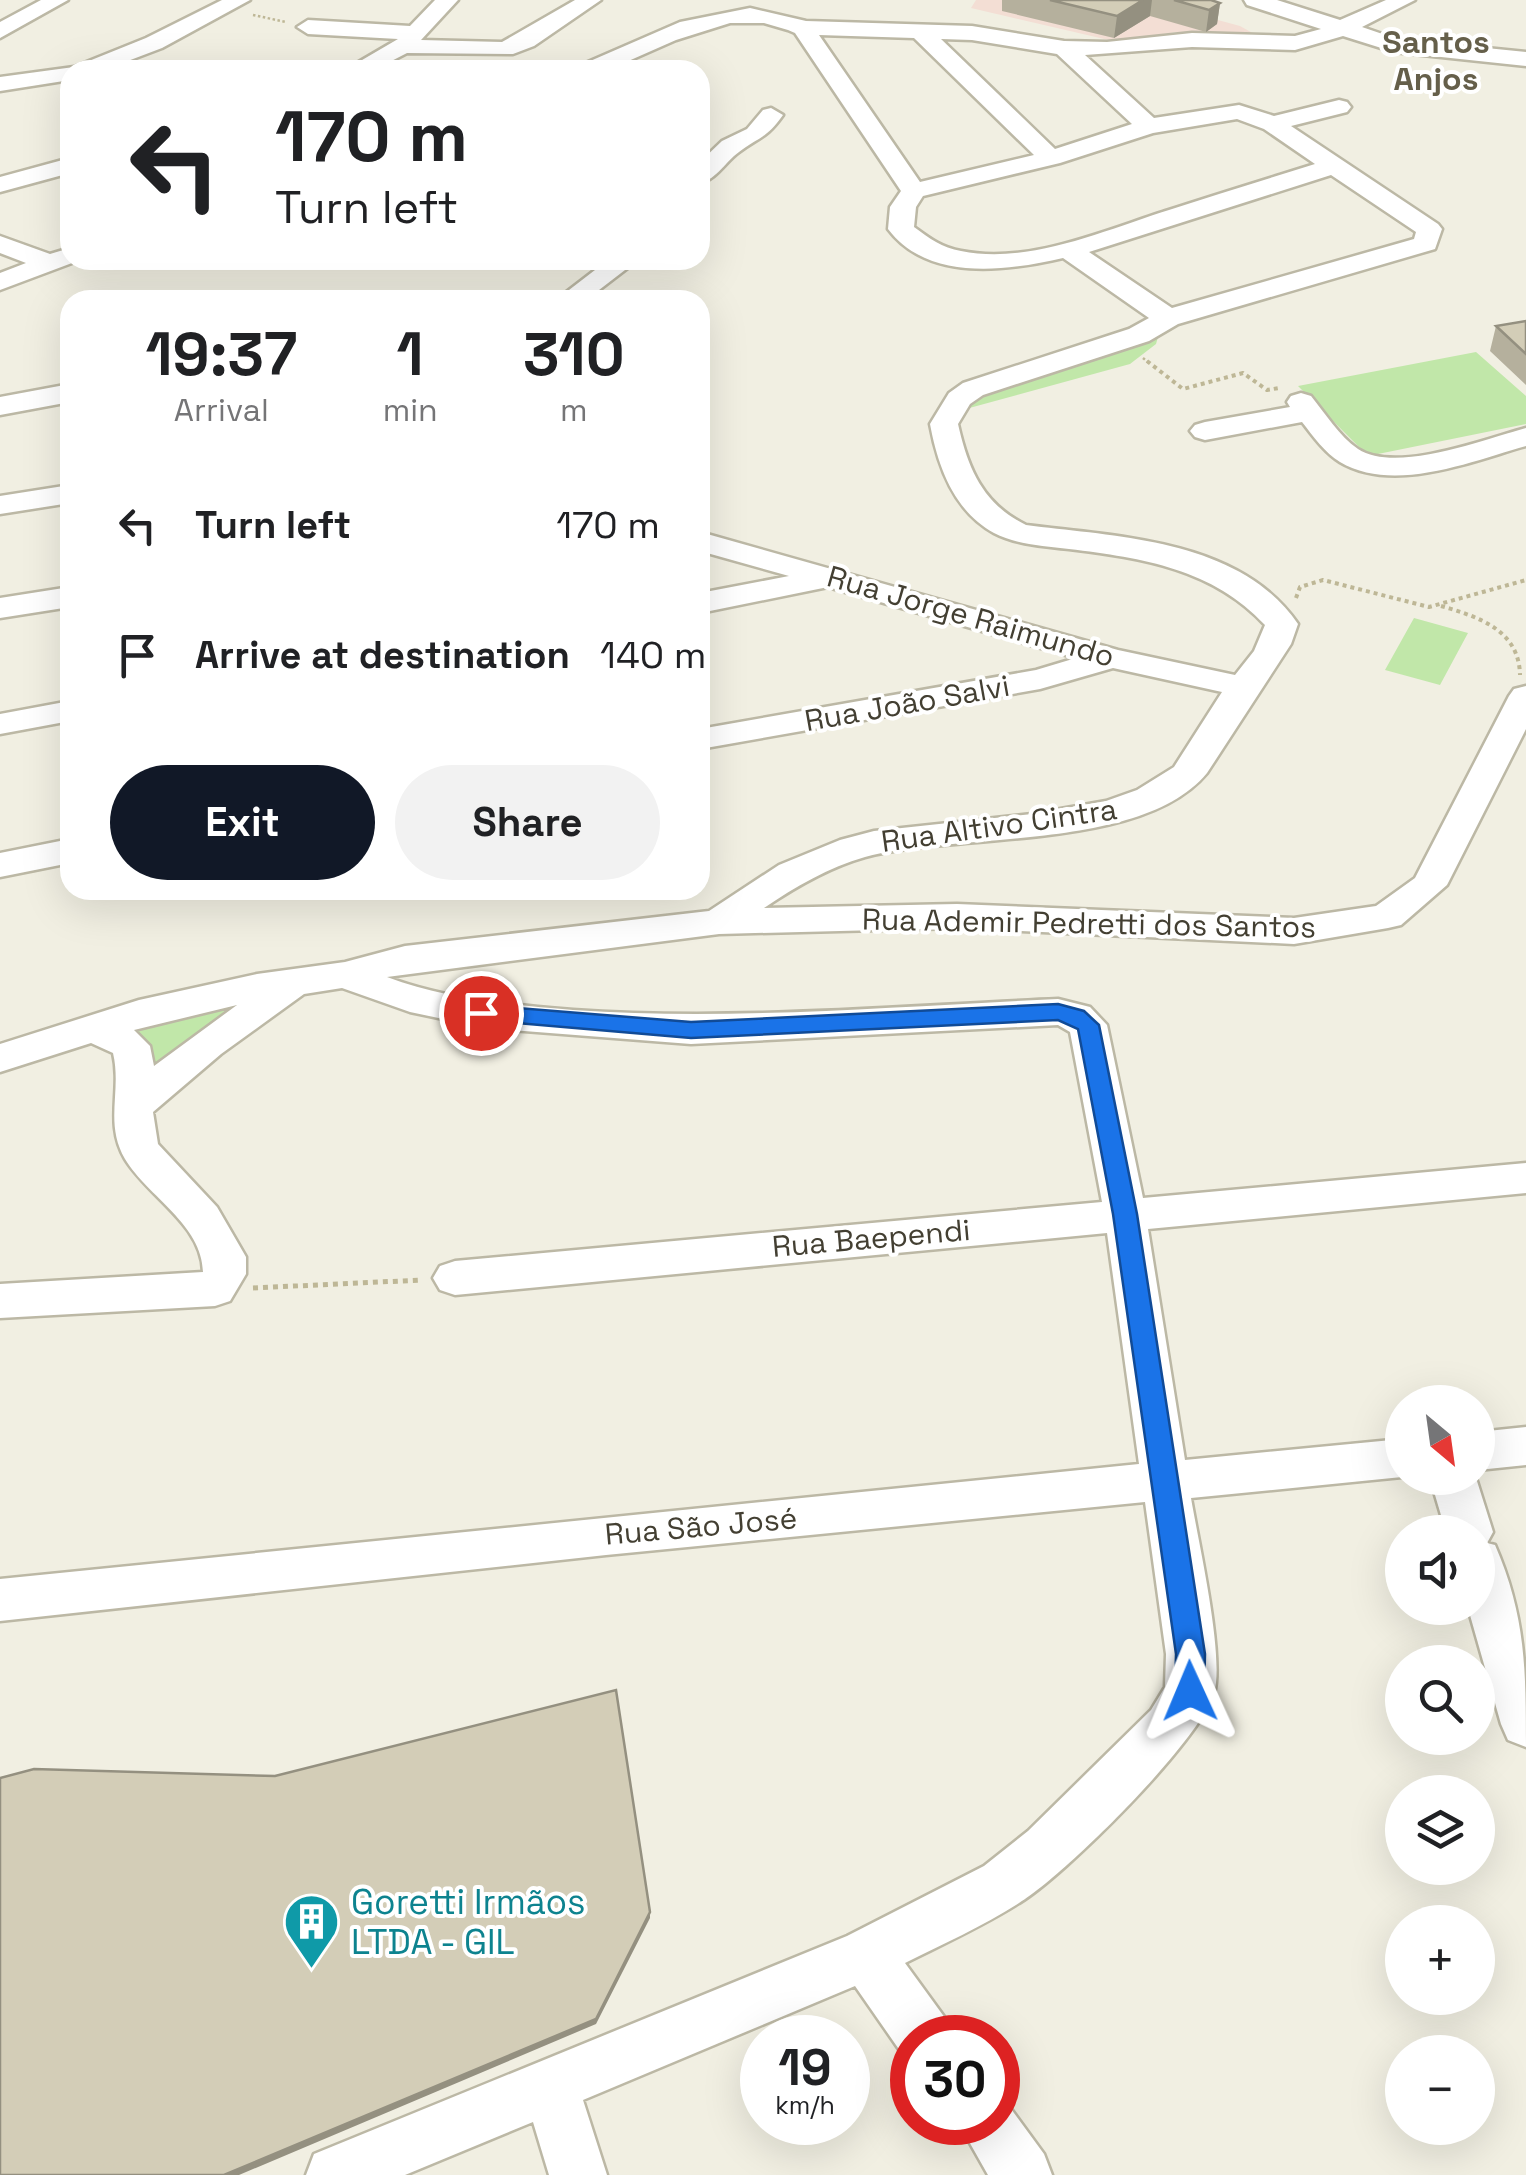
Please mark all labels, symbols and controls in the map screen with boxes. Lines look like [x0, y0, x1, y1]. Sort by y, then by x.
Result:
district label: Santos Anjos [1382, 22, 1490, 99]
text: 170 m [275, 92, 468, 181]
icon: left [110, 100, 240, 230]
text: Turn left [275, 179, 458, 236]
text: 19:37 [145, 316, 297, 393]
text: 1 [397, 316, 424, 393]
text: 310 [523, 316, 625, 393]
text: Arrival [174, 390, 269, 430]
text: min [383, 390, 438, 430]
text: m [560, 390, 588, 430]
icon: left [110, 498, 165, 553]
text: Turn left [195, 501, 351, 549]
text: 170 m [556, 501, 660, 549]
street label: Rua Jorge Raimundo [823, 556, 1119, 676]
icon: arrive [110, 628, 165, 683]
text: Arrive at destination [195, 631, 570, 679]
text: 140 m [600, 631, 706, 679]
street label: Rua João Salvi [801, 666, 1013, 740]
button: Exit [110, 765, 375, 880]
button: Share [395, 765, 660, 880]
street label: Rua Altivo Cintra [879, 789, 1119, 861]
street label: Rua Ademir Pedretti dos Santos [862, 900, 1316, 946]
pin [439, 971, 524, 1056]
icon: arrive [454, 986, 509, 1041]
street label: Rua Baependi [770, 1210, 972, 1266]
north arrow [1385, 1385, 1495, 1495]
map controls [1385, 1385, 1495, 2145]
street label: Rua São José [603, 1498, 799, 1554]
button: sound [1385, 1515, 1495, 1625]
position arrow [1138, 1639, 1242, 1743]
button: search [1385, 1645, 1495, 1755]
button: layers [1385, 1775, 1495, 1885]
place label: Goretti Irmãos LTDA - GIL [351, 1880, 586, 1964]
building icon: Goretti Irmãos LTDA - GIL [282, 1892, 342, 1971]
button: + [1385, 1905, 1495, 2015]
speed limit sign: 30 [890, 2015, 1020, 2145]
button: − [1385, 2035, 1495, 2145]
text: 19 [778, 2036, 832, 2100]
text: km/h [775, 2089, 835, 2121]

